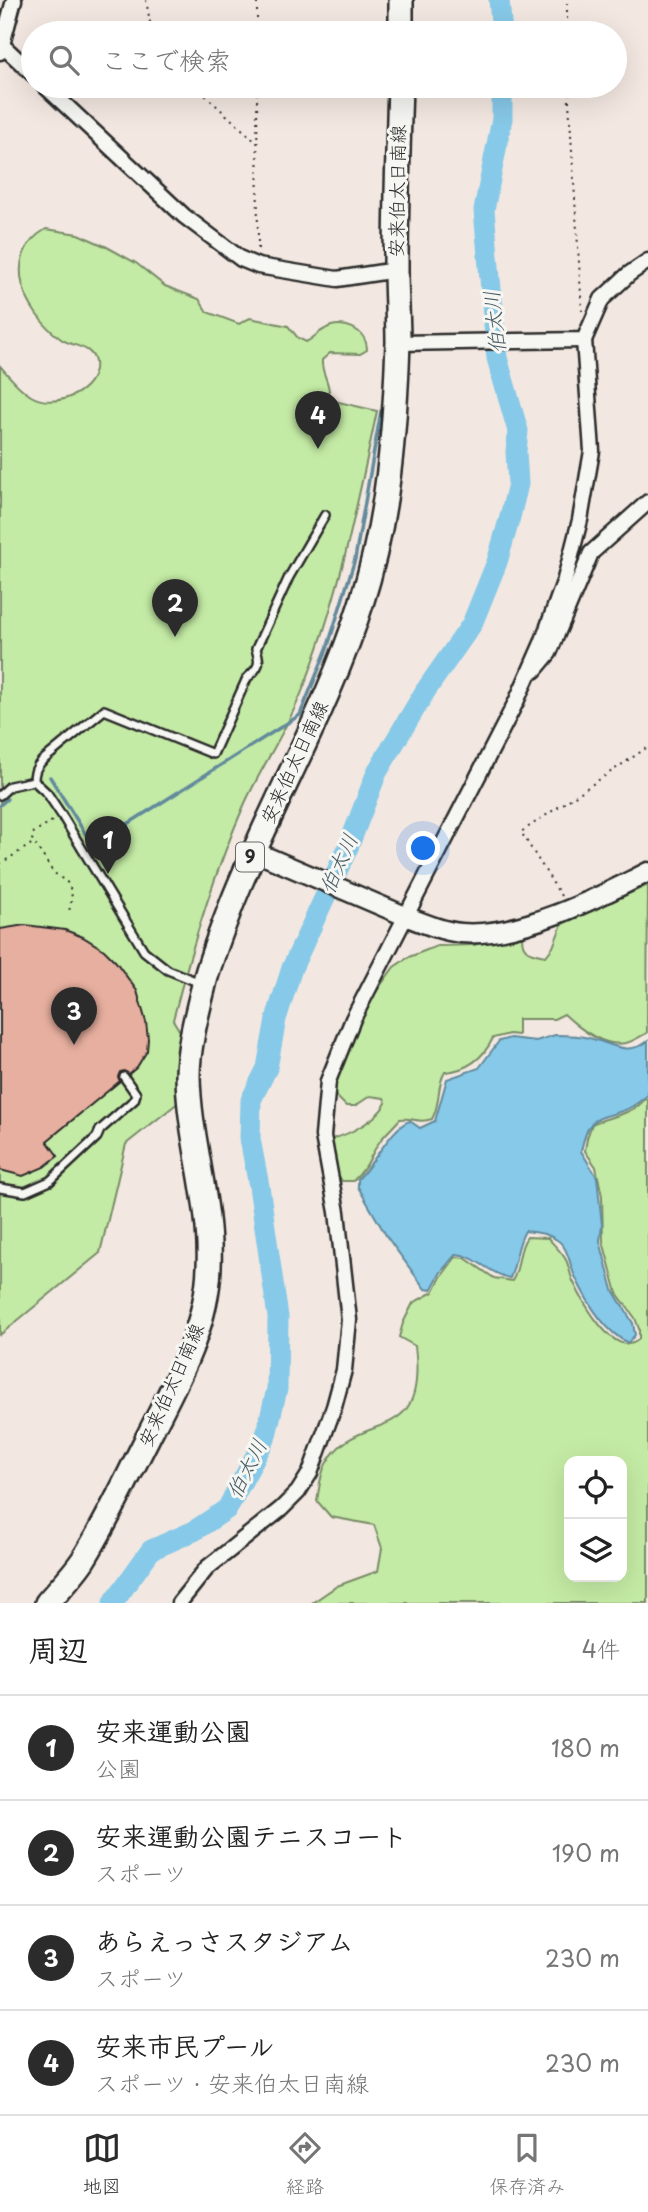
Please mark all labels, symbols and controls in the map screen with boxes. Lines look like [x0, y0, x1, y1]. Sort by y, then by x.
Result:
search box [21, 21, 627, 98]
text: ここで検索 [101, 40, 231, 79]
icon: search [45, 41, 83, 79]
street label: 安来伯太日南線 [381, 124, 411, 258]
water label: 伯太川 [474, 289, 512, 355]
pin: 4 [295, 391, 341, 449]
pin: 2 [152, 579, 198, 637]
street label: 安来伯太日南線 [252, 695, 334, 828]
pin: 1 [85, 816, 131, 874]
water label: 伯太川 [310, 828, 365, 898]
your location [406, 831, 440, 865]
road number: 9 [236, 842, 264, 872]
pin: 3 [51, 987, 97, 1045]
street label: 安来伯太日南線 [130, 1318, 210, 1451]
water label: 伯太川 [217, 1433, 274, 1503]
map controls [564, 1456, 627, 1582]
button: locate [564, 1456, 627, 1519]
button: layers [564, 1519, 627, 1582]
text: 周辺 [28, 1626, 88, 1671]
text: 4件 [582, 1631, 620, 1666]
text: 安来運動公園 [95, 1711, 251, 1750]
text: 1 [46, 1730, 57, 1765]
text: 180 m [551, 1730, 620, 1765]
text: 公園 [95, 1750, 141, 1785]
text: 安来運動公園テニスコート [95, 1816, 408, 1855]
text: 2 [43, 1835, 59, 1870]
text: 190 m [552, 1835, 620, 1870]
text: スポーツ [95, 1855, 187, 1890]
text: あらえっさスタジアム [95, 1921, 353, 1960]
text: 3 [43, 1940, 59, 1975]
text: 230 m [545, 1940, 620, 1975]
text: スポーツ [95, 1960, 187, 1995]
text: 安来市民プール [95, 2026, 274, 2065]
text: 4 [43, 2045, 59, 2080]
text: 230 m [545, 2045, 620, 2080]
text: スポーツ · 安来伯太日南線 [95, 2065, 369, 2100]
tab: 地図 [83, 2129, 121, 2199]
tab: 経路 [286, 2129, 324, 2199]
tab: 保存済み [489, 2129, 565, 2199]

